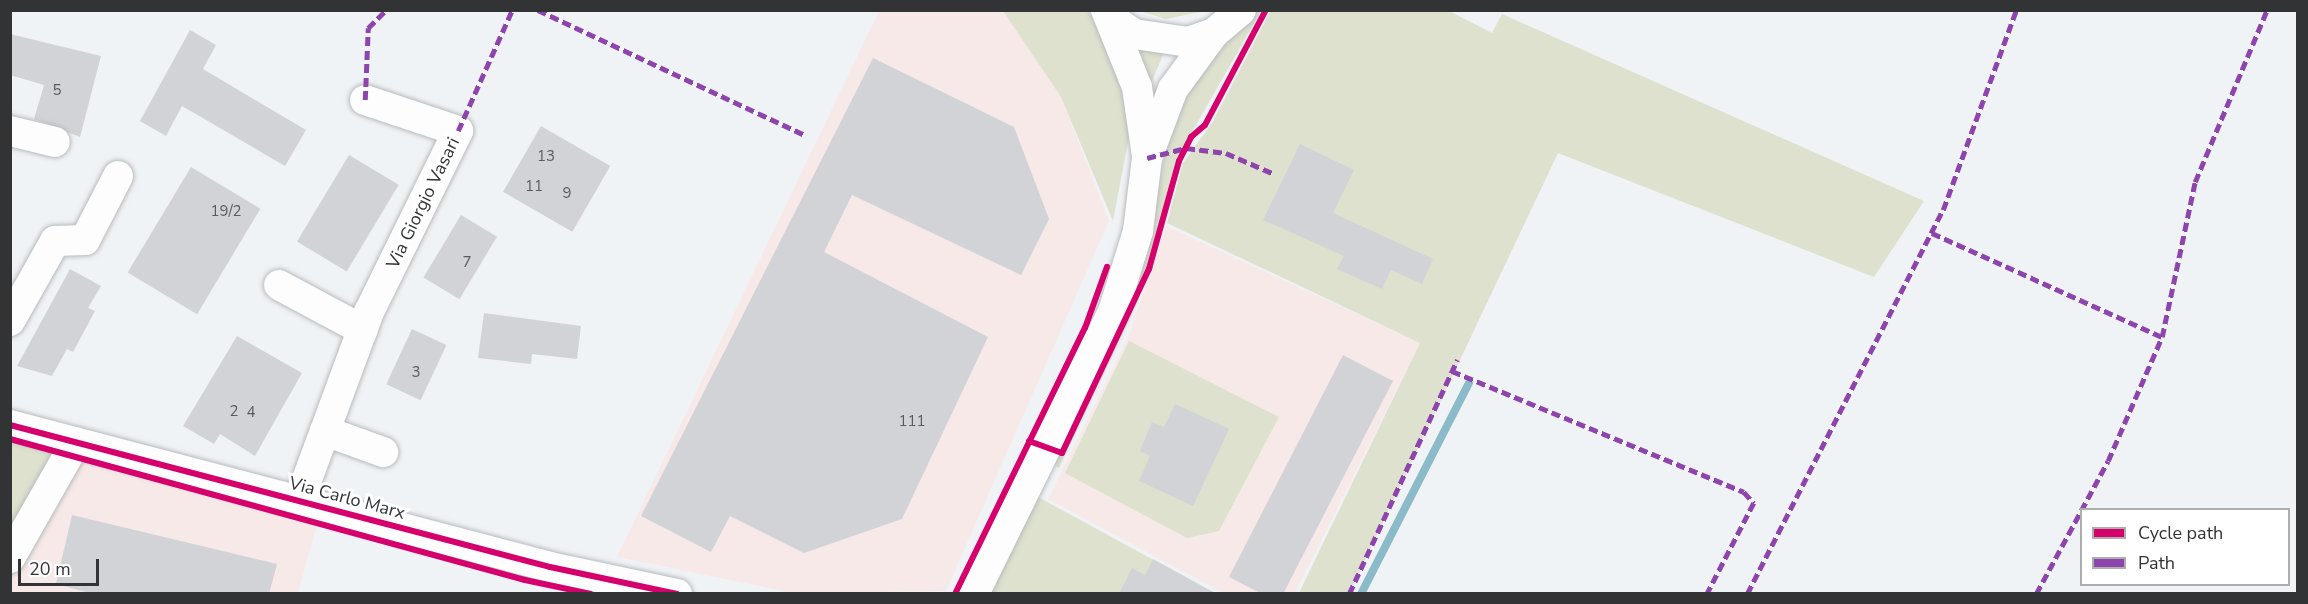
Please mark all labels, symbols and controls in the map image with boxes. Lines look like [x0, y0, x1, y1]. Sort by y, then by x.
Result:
house number: 5 [53, 82, 61, 100]
street label: Via Giorgio Vasari [382, 134, 464, 272]
house number: 13 [537, 148, 555, 166]
house number: 11 [525, 178, 543, 196]
house number: 9 [563, 185, 571, 203]
house number: 19/2 [210, 203, 242, 221]
house number: 7 [463, 254, 471, 272]
house number: 3 [412, 364, 420, 382]
house number: 2 [230, 403, 238, 421]
house number: 4 [247, 404, 255, 422]
house number: 111 [899, 413, 925, 431]
street label: Via Carlo Marx [287, 472, 407, 524]
legend [2080, 508, 2290, 586]
text: Cycle path [2138, 521, 2223, 545]
scale bar [21, 547, 102, 585]
text: Path [2138, 551, 2175, 575]
text: 20 m [29, 557, 71, 581]

